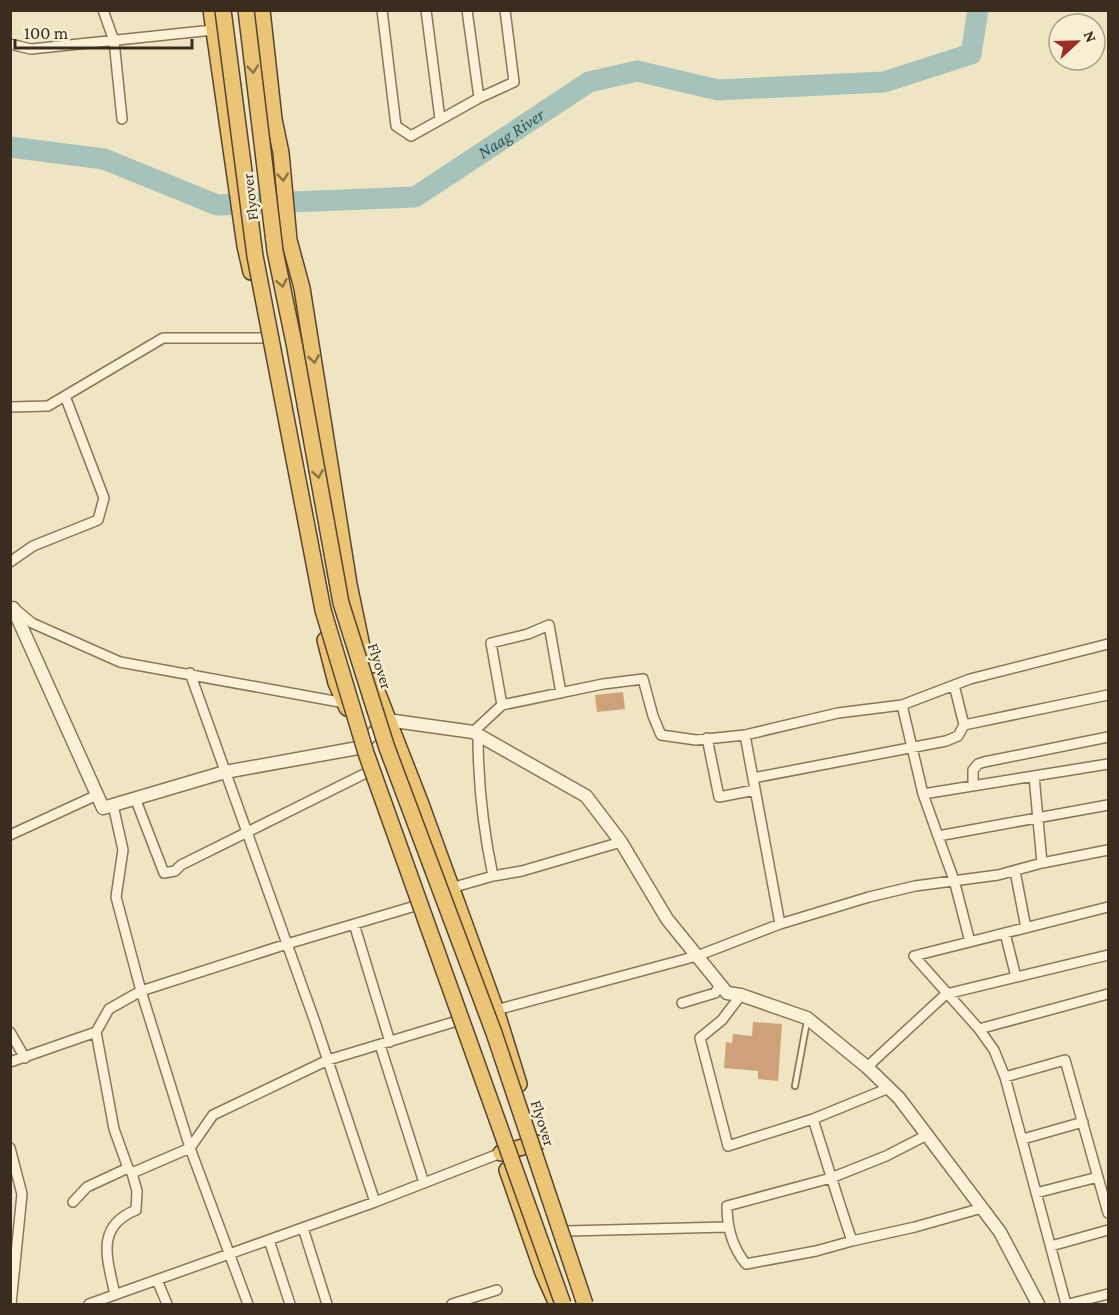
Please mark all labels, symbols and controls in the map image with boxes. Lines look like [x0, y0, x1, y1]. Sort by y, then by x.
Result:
scale bar [15, 12, 192, 50]
north arrow [1047, 12, 1107, 72]
text: 100 m [24, 23, 69, 43]
text: N [1081, 28, 1100, 45]
one-way arrow [246, 64, 259, 73]
water label: Naag River [474, 104, 549, 163]
street label: Flyover [239, 172, 262, 221]
one-way arrow [276, 173, 289, 182]
one-way arrow [275, 277, 288, 287]
one-way arrow [307, 353, 320, 363]
one-way arrow [311, 469, 324, 479]
street label: Flyover [364, 641, 395, 692]
street label: Flyover [527, 1098, 558, 1149]

